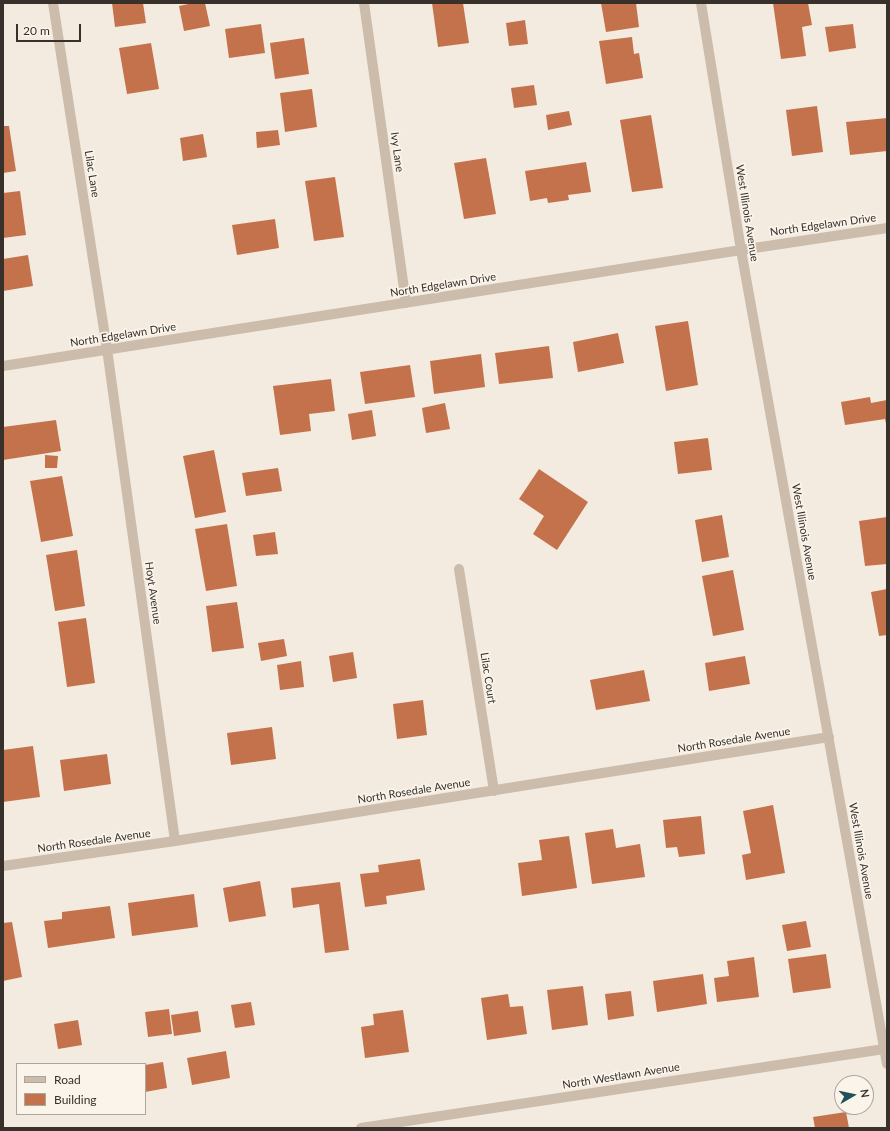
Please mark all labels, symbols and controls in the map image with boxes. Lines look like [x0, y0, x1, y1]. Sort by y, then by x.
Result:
scale bar [18, 16, 83, 42]
text: 20 m [23, 23, 50, 38]
street label: Ivy Lane [388, 131, 406, 173]
street label: Lilac Lane [82, 150, 102, 198]
street label: West Illinois Avenue [733, 164, 761, 262]
street label: North Edgelawn Drive [769, 211, 877, 239]
street label: North Edgelawn Drive [389, 270, 497, 300]
street label: North Edgelawn Drive [69, 320, 177, 350]
street label: West Illinois Avenue [789, 483, 819, 581]
street label: Hoyt Avenue [142, 561, 164, 625]
street label: Lilac Court [477, 651, 499, 705]
street label: North Rosedale Avenue [677, 725, 791, 755]
street label: North Rosedale Avenue [357, 776, 471, 806]
street label: West Illinois Avenue [846, 802, 876, 900]
street label: North Rosedale Avenue [37, 827, 151, 855]
street label: North Westlawn Avenue [561, 1060, 681, 1092]
legend [16, 1063, 146, 1115]
text: Road [54, 1072, 81, 1087]
north arrow [834, 1075, 874, 1115]
text: N [858, 1088, 872, 1098]
text: Building [54, 1092, 97, 1107]

